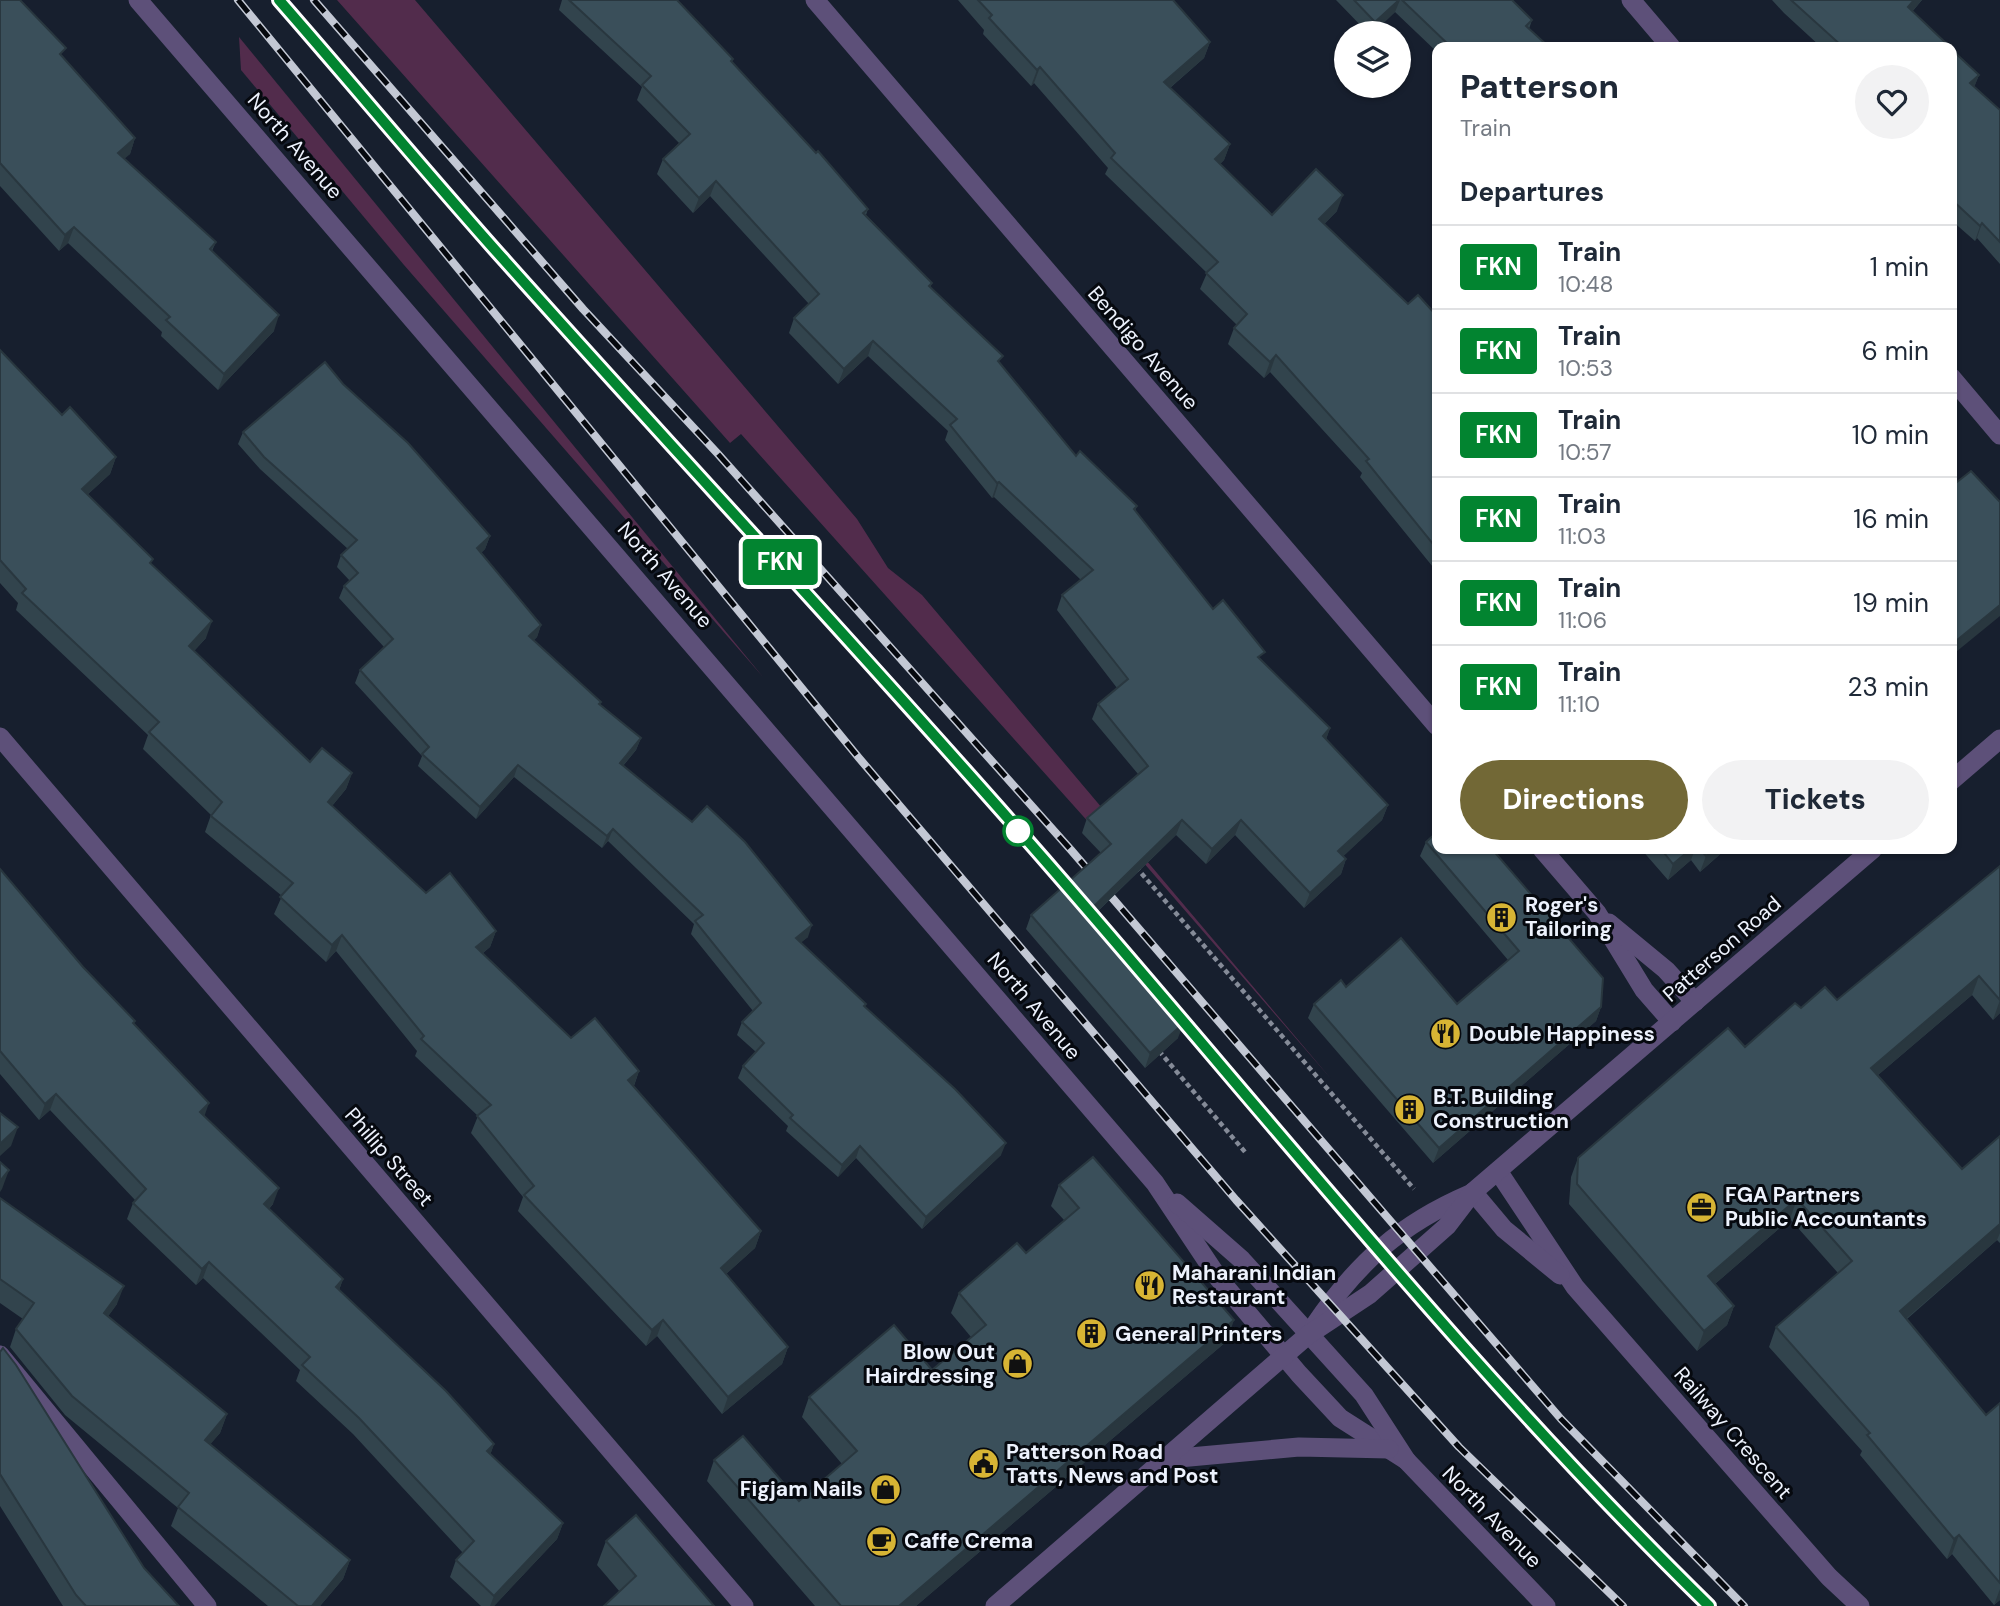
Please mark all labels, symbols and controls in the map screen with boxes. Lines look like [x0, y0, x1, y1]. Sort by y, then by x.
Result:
map controls [1334, 21, 1411, 98]
button: layers [1334, 21, 1411, 98]
text: Patterson [1460, 65, 1619, 108]
button: heart [1855, 65, 1929, 139]
street label: North Avenue [241, 87, 349, 205]
text: Train [1460, 113, 1511, 143]
text: Departures [1460, 175, 1604, 209]
text: Train [1558, 235, 1621, 269]
text: 1 min [1870, 250, 1929, 284]
text: FKN [1475, 251, 1522, 282]
text: 10:48 [1558, 269, 1614, 299]
street label: Bendigo Avenue [1081, 280, 1205, 416]
text: Train [1558, 319, 1621, 353]
text: 6 min [1861, 334, 1929, 368]
text: FKN [1475, 335, 1522, 366]
text: 10:53 [1558, 353, 1613, 383]
text: Train [1558, 403, 1621, 437]
text: 10 min [1852, 418, 1929, 452]
text: FKN [1475, 419, 1522, 450]
text: 10:57 [1558, 437, 1611, 467]
text: Train [1558, 487, 1621, 521]
text: 16 min [1853, 502, 1929, 536]
text: FKN [1475, 503, 1522, 534]
street label: North Avenue [611, 516, 719, 634]
text: 11:03 [1558, 521, 1606, 551]
line badge: FKN [740, 539, 820, 585]
text: FKN [757, 546, 803, 577]
text: Train [1558, 571, 1621, 605]
text: 19 min [1853, 586, 1929, 620]
text: FKN [1475, 587, 1522, 618]
text: 11:06 [1558, 605, 1607, 635]
text: Train [1558, 655, 1621, 689]
text: 23 min [1847, 670, 1929, 704]
text: FKN [1475, 671, 1522, 702]
text: 11:10 [1558, 689, 1600, 719]
button: Directions [1460, 760, 1688, 840]
button: Tickets [1702, 760, 1929, 840]
unlabelled marker [1003, 816, 1033, 846]
street label: Patterson Road [1657, 890, 1787, 1008]
place label: Roger's Tailoring [1525, 891, 1612, 943]
building icon: Roger's Tailoring [1485, 900, 1519, 934]
street label: North Avenue [981, 946, 1087, 1066]
restaurant icon: Double Happiness [1429, 1017, 1463, 1051]
place label: Double Happiness [1469, 1020, 1655, 1048]
place label: B.T. Building Construction [1433, 1083, 1569, 1135]
building icon: B.T. Building Construction [1393, 1092, 1427, 1126]
street label: Phillip Street [338, 1102, 440, 1212]
place label: FGA Partners Public Accountants [1725, 1181, 1927, 1233]
office icon: FGA Partners Public Accountants [1685, 1190, 1719, 1224]
place label: Maharani Indian Restaurant [1172, 1259, 1336, 1311]
restaurant icon: Maharani Indian Restaurant [1132, 1268, 1166, 1302]
building icon: General Printers [1075, 1317, 1109, 1351]
place label: General Printers [1115, 1320, 1282, 1348]
place label: Blow Out Hairdressing [865, 1338, 995, 1390]
shop icon: Blow Out Hairdressing [1001, 1347, 1035, 1381]
street label: Railway Crescent [1668, 1361, 1798, 1505]
place label: Patterson Road Tatts, News and Post [1006, 1438, 1218, 1490]
public building icon: Patterson Road Tatts, News and Post [966, 1447, 1000, 1481]
street label: North Avenue [1436, 1460, 1548, 1574]
shop icon: Figjam Nails [869, 1472, 903, 1506]
place label: Figjam Nails [740, 1475, 863, 1503]
cafe icon: Caffe Crema [864, 1524, 898, 1558]
place label: Caffe Crema [904, 1527, 1033, 1555]

